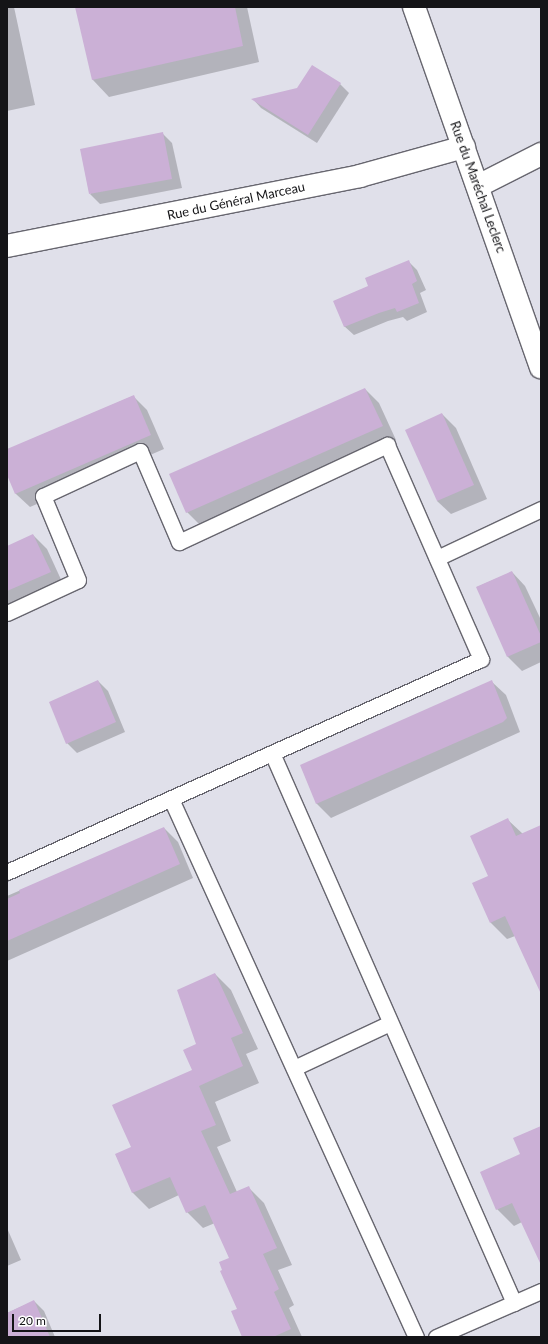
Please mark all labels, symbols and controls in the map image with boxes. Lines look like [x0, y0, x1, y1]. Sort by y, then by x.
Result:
street label: Rue du Maréchal Leclerc [447, 119, 509, 255]
street label: Rue du Général Marceau [166, 179, 306, 223]
scale bar [14, 1306, 103, 1332]
text: 20 m [19, 1313, 46, 1328]

